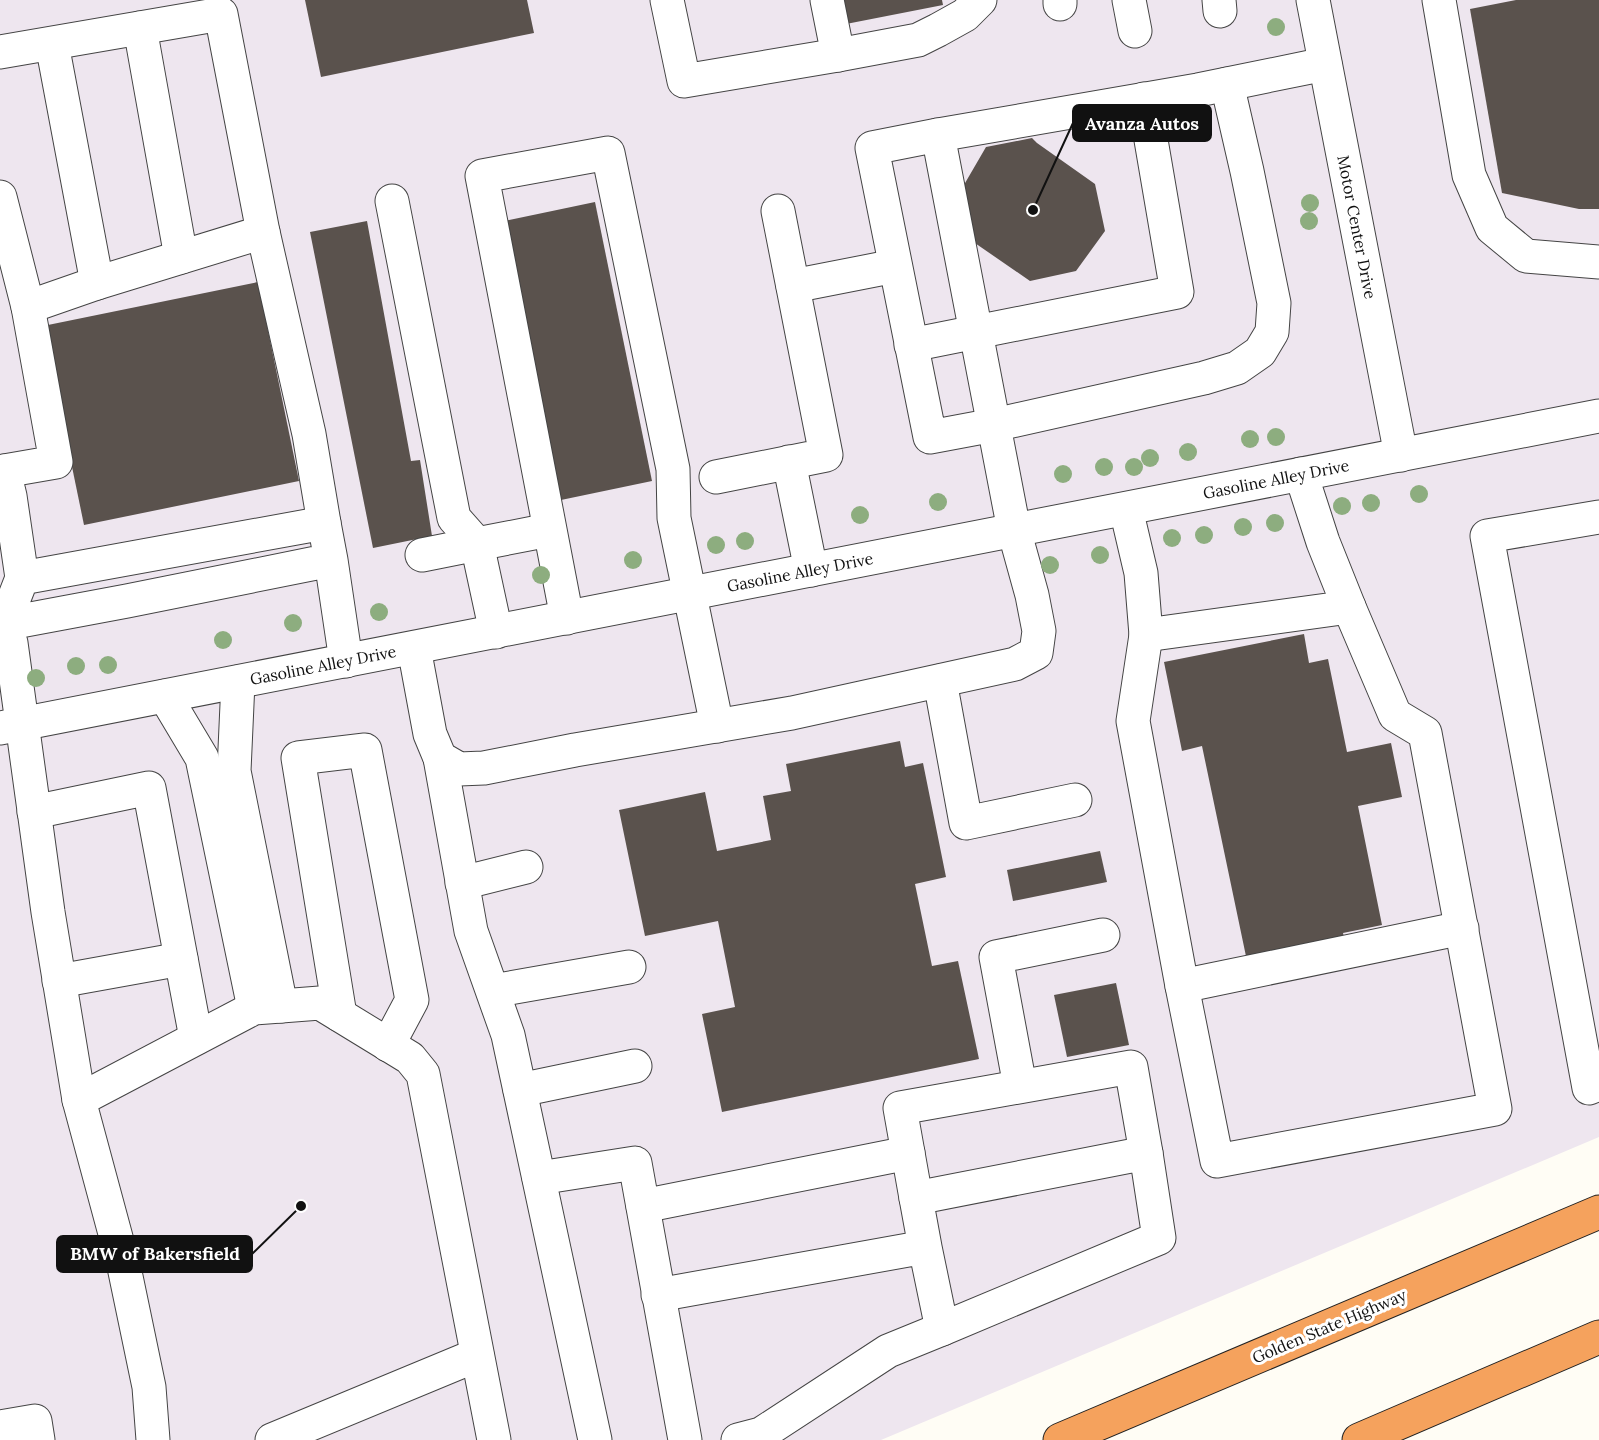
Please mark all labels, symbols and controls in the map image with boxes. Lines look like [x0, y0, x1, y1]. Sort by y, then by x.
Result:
callout: Avanza Autos [1073, 105, 1211, 141]
text: Avanza Autos [1085, 112, 1199, 135]
street label: Motor Center Drive [1333, 153, 1381, 301]
street label: Gasoline Alley Drive [1201, 455, 1351, 503]
street label: Gasoline Alley Drive [725, 548, 875, 596]
street label: Gasoline Alley Drive [248, 641, 398, 689]
callout: BMW of Bakersfield [57, 1236, 252, 1272]
text: BMW of Bakersfield [70, 1242, 240, 1265]
street label: Golden State Highway [1249, 1284, 1409, 1367]

